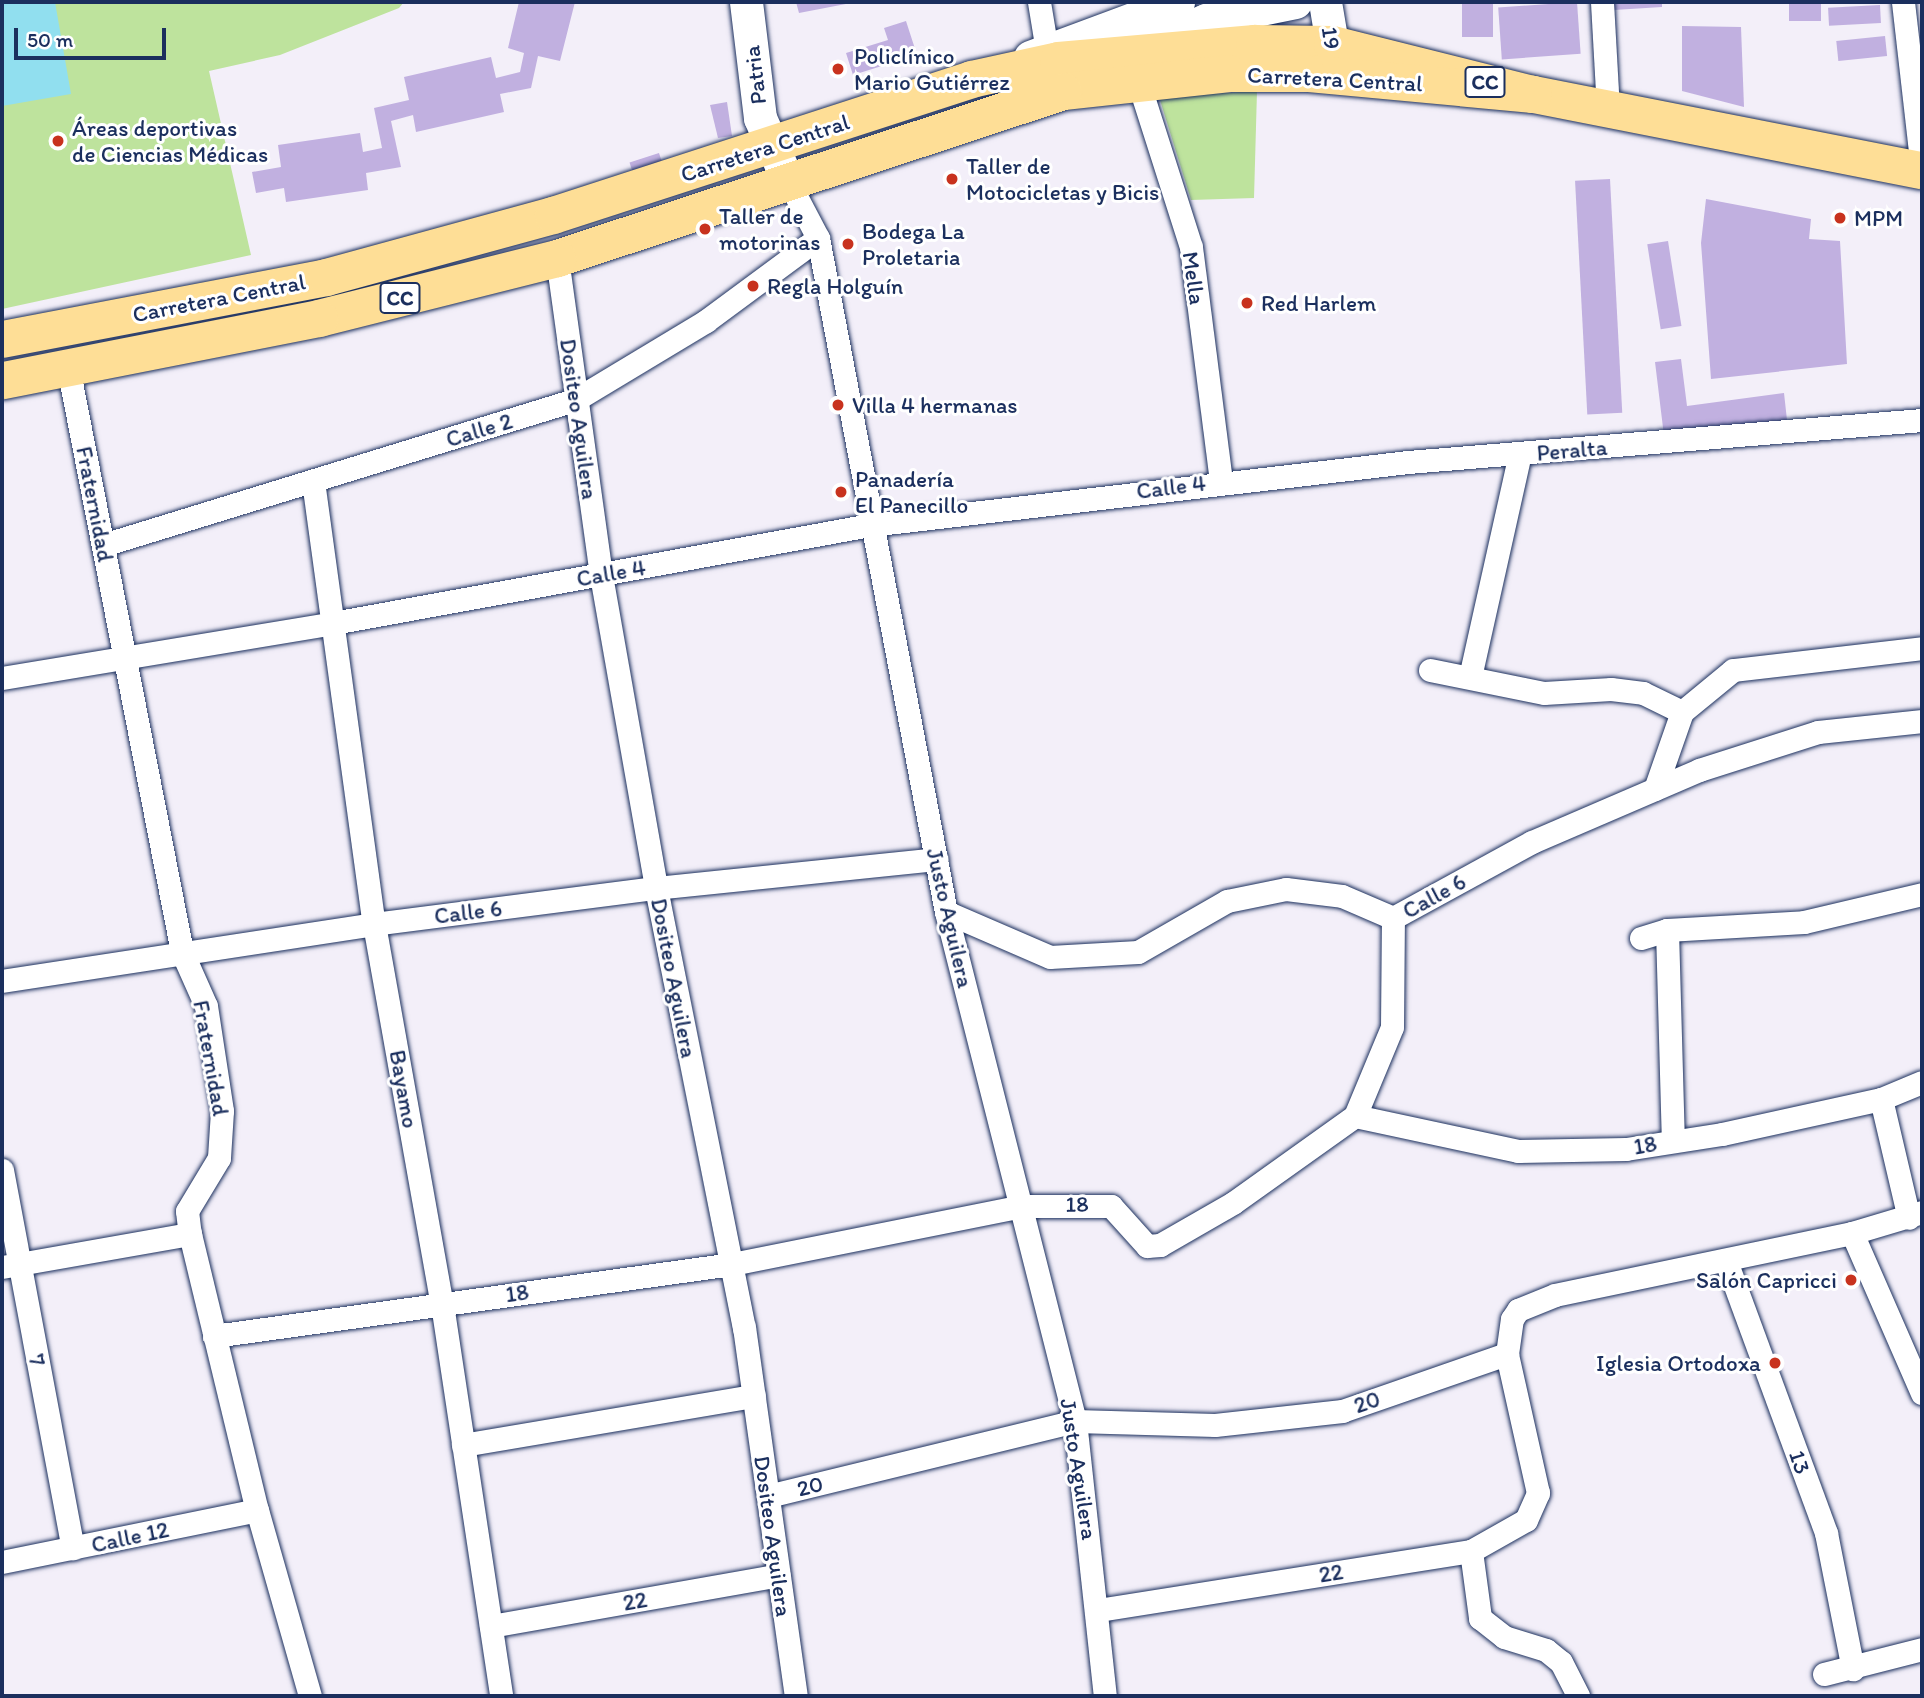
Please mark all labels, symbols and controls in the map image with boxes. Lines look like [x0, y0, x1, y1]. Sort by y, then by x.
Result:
scale bar [18, 14, 170, 58]
street label: 19 [1316, 25, 1346, 51]
text: 50 m [27, 27, 73, 52]
place label: Policlínico Mario Gutiérrez [854, 42, 1010, 96]
street label: Patria [738, 44, 772, 106]
marker: Policlínico Mario Gutiérrez [828, 59, 848, 79]
street label: Carretera Central [1246, 61, 1424, 97]
road number: CC [1464, 64, 1506, 100]
street label: Carretera Central [677, 108, 853, 188]
place label: Áreas deportivas de Ciencias Médicas [72, 114, 269, 168]
marker: Áreas deportivas de Ciencias Médicas [50, 133, 66, 149]
place label: Taller de Motocicletas y Bicis [966, 152, 1160, 206]
marker: Taller de Motocicletas y Bicis [944, 171, 960, 187]
place label: Taller de motorinas [719, 202, 820, 256]
place label: MPM [1854, 204, 1903, 232]
marker: MPM [1832, 210, 1848, 226]
place label: Bodega La Proletaria [862, 217, 965, 271]
marker: Taller de motorinas [697, 221, 713, 237]
marker: Bodega La Proletaria [840, 236, 856, 252]
street label: Mella [1177, 250, 1211, 306]
street label: Carretera Central [130, 268, 308, 328]
place label: Regla Holguín [767, 272, 904, 300]
marker: Regla Holguín [745, 278, 761, 294]
road number: CC [379, 280, 421, 316]
place label: Red Harlem [1261, 289, 1377, 317]
marker: Red Harlem [1239, 295, 1255, 311]
street label: Dositeo Aguilera [554, 336, 604, 502]
place label: Villa 4 hermanas [852, 391, 1018, 419]
marker: Villa 4 hermanas [830, 397, 846, 413]
street label: Calle 2 [442, 407, 516, 453]
street label: Peralta [1535, 433, 1609, 467]
street label: Fraternidad [70, 444, 120, 564]
place label: Panadería El Panecillo [855, 465, 969, 519]
street label: Calle 4 [1135, 469, 1207, 505]
marker: Panadería El Panecillo [833, 484, 849, 500]
street label: Calle 4 [574, 553, 648, 593]
street label: Justo Aguilera [920, 845, 980, 991]
street label: Calle 6 [1398, 867, 1470, 925]
street label: Calle 6 [433, 894, 503, 930]
street label: Dositeo Aguilera [645, 895, 703, 1061]
street label: Fraternidad [187, 998, 235, 1118]
street label: Bayamo [384, 1048, 424, 1130]
street label: 18 [1631, 1129, 1659, 1161]
street label: 18 [1065, 1190, 1089, 1218]
place label: Salón Capricci [1695, 1266, 1837, 1294]
marker: Salón Capricci [1843, 1272, 1859, 1288]
street label: 18 [504, 1278, 530, 1308]
place label: Iglesia Ortodoxa [1596, 1349, 1761, 1377]
street label: 7 [22, 1352, 52, 1368]
marker: Iglesia Ortodoxa [1767, 1355, 1783, 1371]
street label: 20 [1350, 1385, 1384, 1419]
street label: Justo Aguilera [1054, 1396, 1104, 1542]
street label: 13 [1783, 1447, 1817, 1477]
street label: Dositeo Aguilera [748, 1453, 798, 1619]
street label: 20 [794, 1469, 826, 1503]
street label: Calle 12 [89, 1515, 171, 1559]
street label: 22 [1317, 1557, 1345, 1589]
street label: 22 [621, 1585, 649, 1617]

